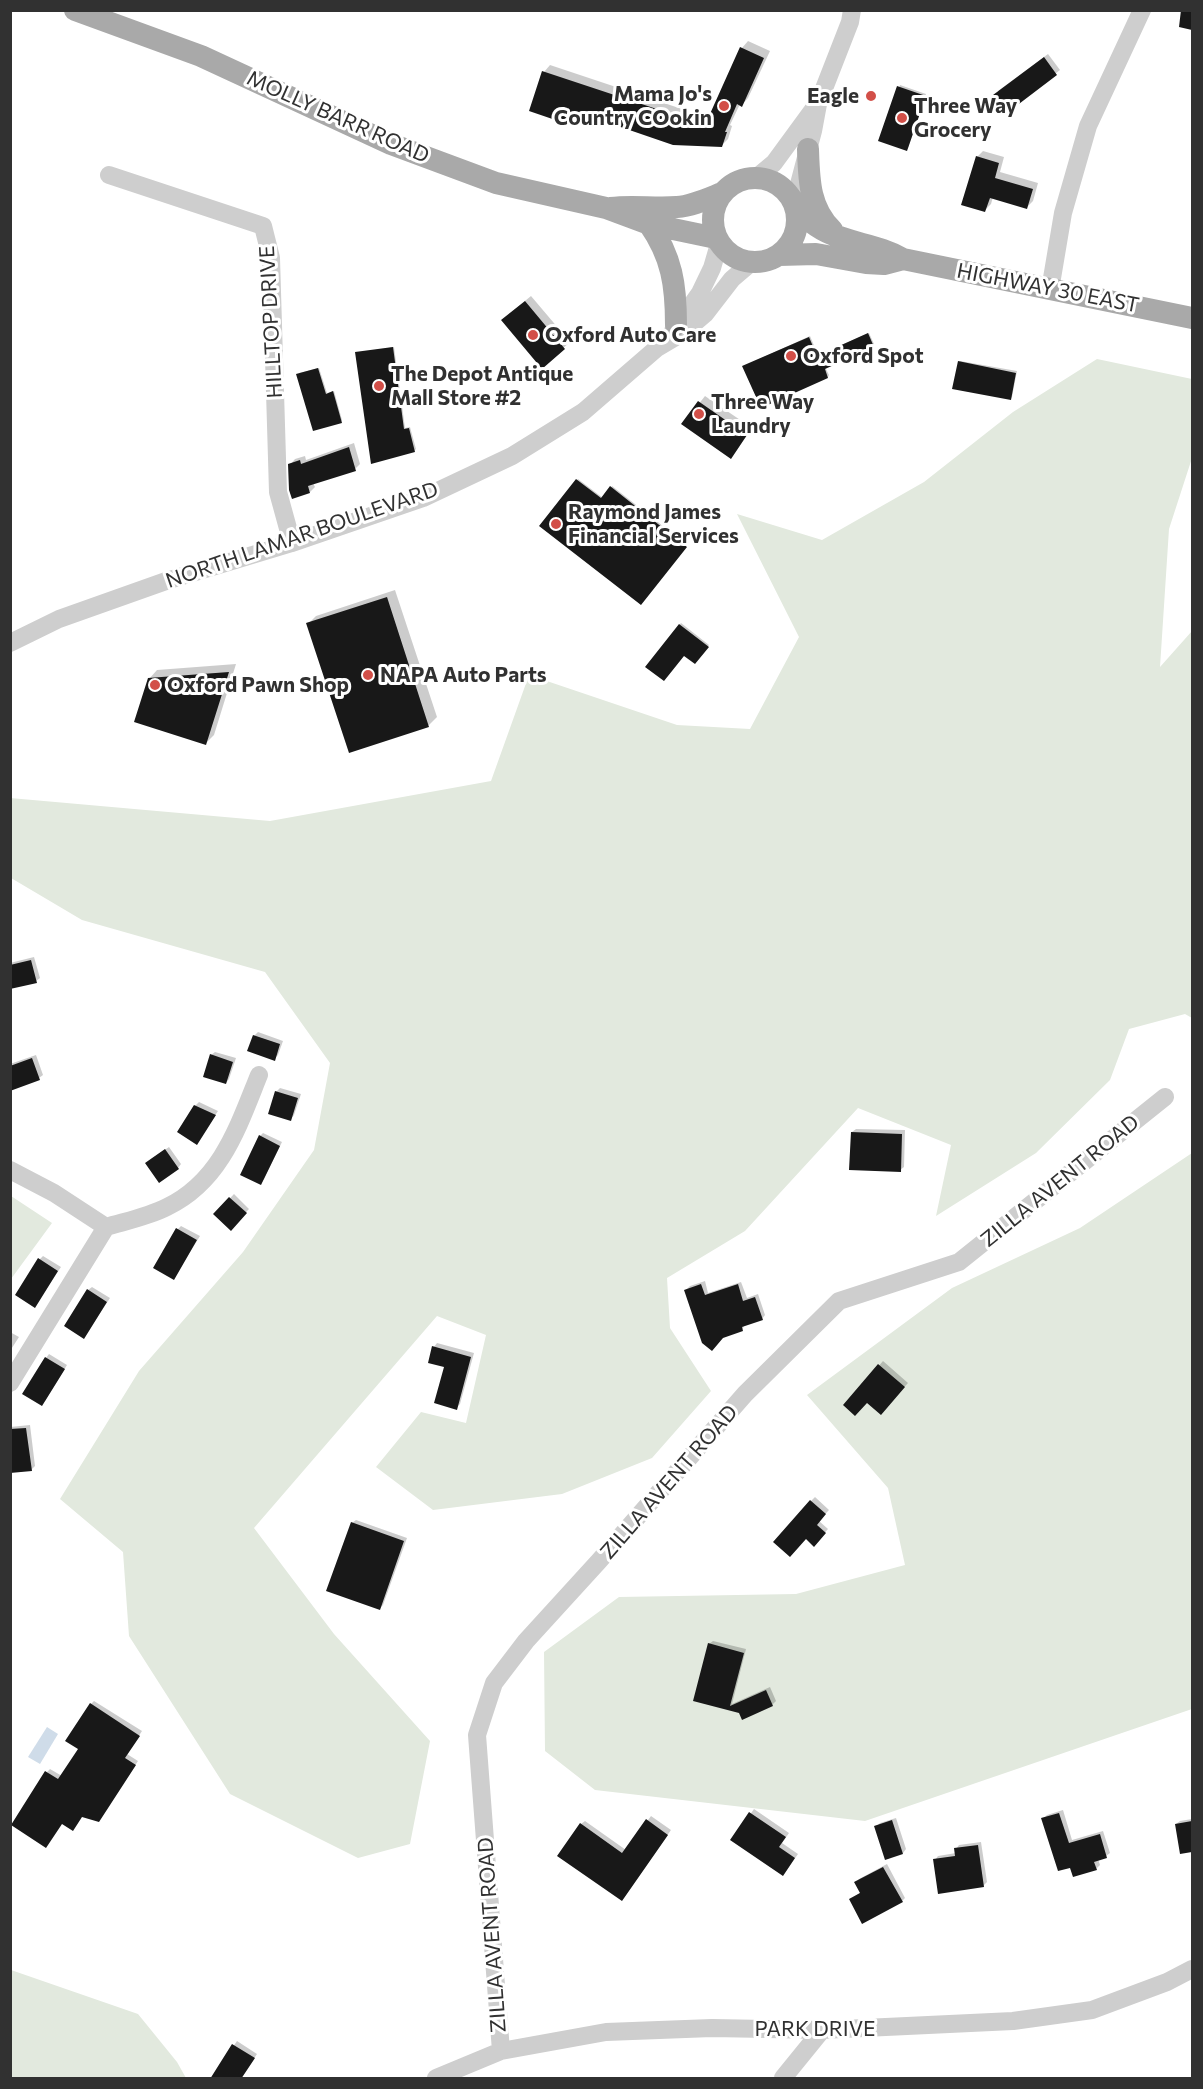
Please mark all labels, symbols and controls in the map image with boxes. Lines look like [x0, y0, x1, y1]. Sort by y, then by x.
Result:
street label: MOLLY BARR ROAD [243, 65, 433, 169]
place label: Mama Jo's Country COokin [554, 81, 712, 131]
place label: Eagle [807, 83, 859, 109]
marker: Eagle [864, 89, 878, 103]
place label: Three Way Grocery [914, 93, 1017, 143]
marker: Mama Jo's Country COokin [717, 99, 731, 113]
marker: Three Way Grocery [895, 111, 909, 125]
street label: HILLTOP DRIVE [254, 245, 288, 399]
street label: HIGHWAY 30 EAST [955, 258, 1141, 318]
place label: Oxford Auto Care [545, 322, 716, 348]
marker: Oxford Auto Care [526, 328, 540, 342]
place label: Oxford Spot [803, 343, 924, 369]
marker: Oxford Spot [784, 349, 798, 363]
place label: The Depot Antique Mall Store #2 [391, 361, 573, 411]
marker: The Depot Antique Mall Store #2 [372, 379, 386, 393]
place label: Three Way Laundry [711, 389, 814, 439]
marker: Three Way Laundry [692, 407, 706, 421]
street label: NORTH LAMAR BOULEVARD [162, 476, 442, 594]
place label: Raymond James Financial Services [568, 499, 739, 549]
marker: Raymond James Financial Services [549, 517, 563, 531]
place label: NAPA Auto Parts [380, 662, 547, 688]
marker: NAPA Auto Parts [361, 668, 375, 682]
place label: Oxford Pawn Shop [167, 672, 349, 698]
marker: Oxford Pawn Shop [148, 678, 162, 692]
street label: ZILLA AVENT ROAD [976, 1110, 1144, 1252]
street label: ZILLA AVENT ROAD [595, 1400, 743, 1564]
street label: ZILLA AVENT ROAD [473, 1836, 511, 2034]
street label: PARK DRIVE [754, 2016, 876, 2042]

